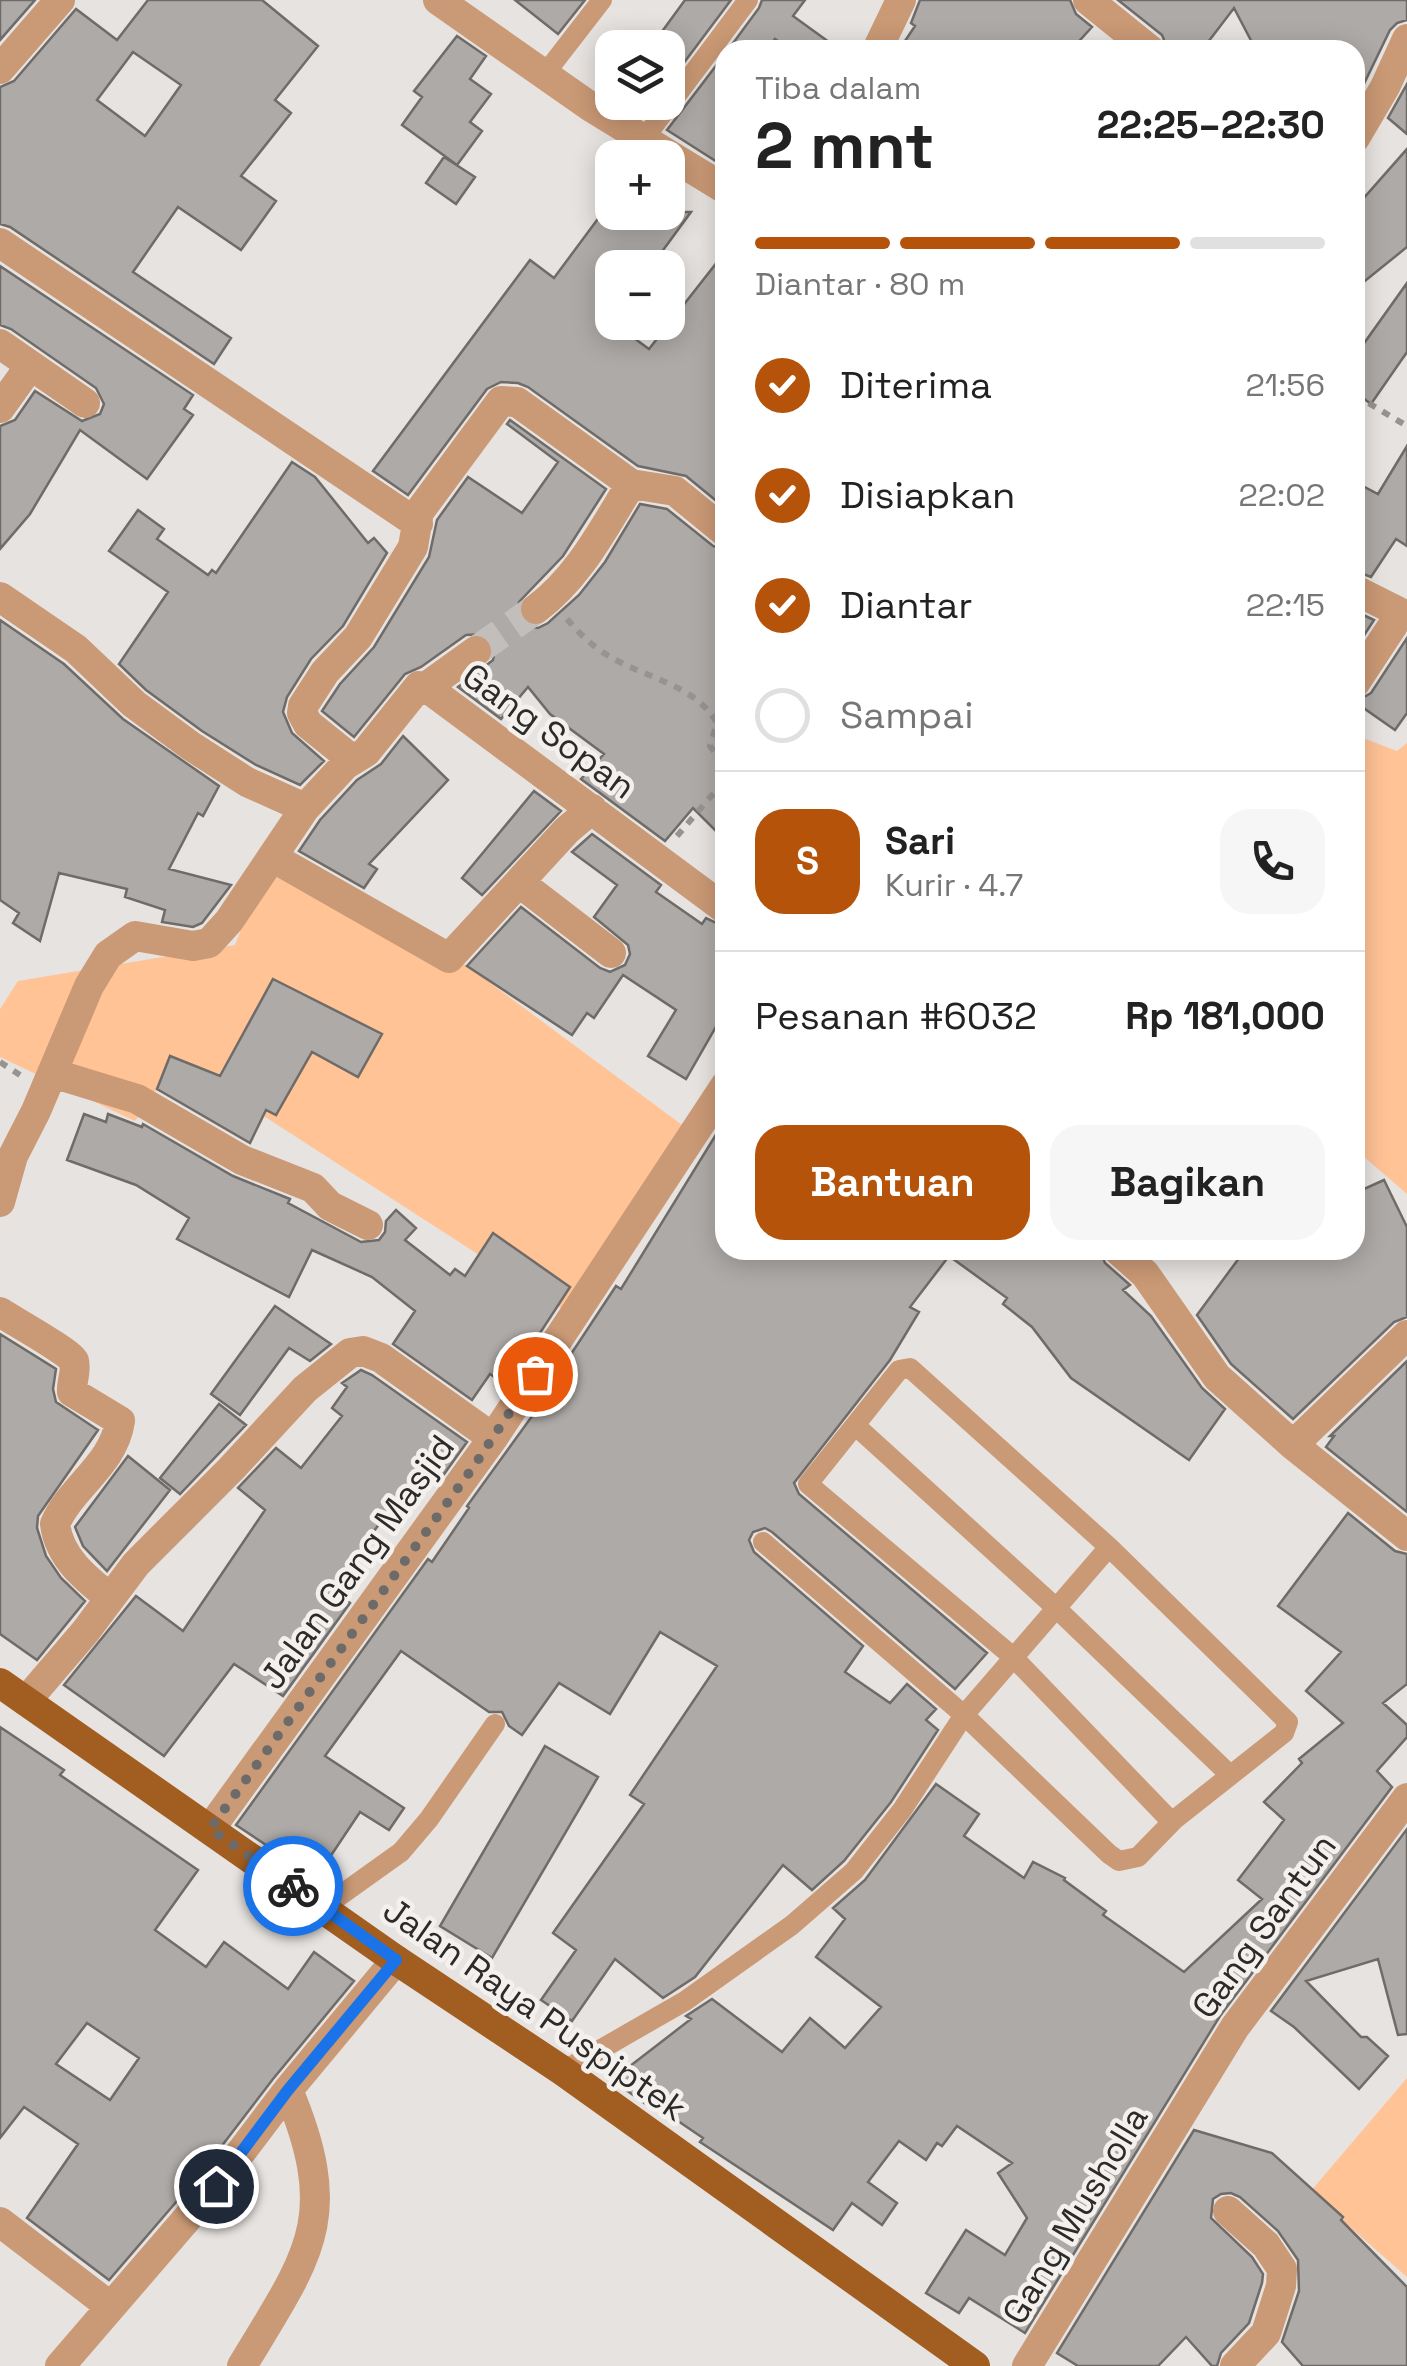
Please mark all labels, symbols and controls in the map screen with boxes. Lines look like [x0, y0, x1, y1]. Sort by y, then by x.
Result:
map controls [595, 30, 685, 340]
button: layers [595, 30, 685, 120]
text: Tiba dalam [755, 68, 921, 108]
text: 22:25–22:30 [1097, 101, 1325, 149]
text: 2 mnt [755, 104, 934, 187]
button: + [595, 140, 685, 230]
button: − [595, 250, 685, 340]
text: Diantar · 80 m [755, 264, 965, 304]
icon: check [755, 358, 810, 413]
text: Diterima [840, 361, 992, 409]
text: 21:56 [1245, 365, 1325, 405]
icon: check [755, 468, 810, 523]
text: Disiapkan [840, 471, 1015, 519]
text: 22:02 [1239, 475, 1325, 515]
icon: check [755, 578, 810, 633]
text: Diantar [840, 581, 973, 629]
text: 22:15 [1246, 585, 1325, 625]
street label: Gang Sopan [454, 653, 644, 809]
text: Sampai [840, 691, 973, 739]
button: phone [1220, 809, 1325, 914]
text: Sari [885, 817, 955, 865]
text: S [796, 837, 819, 885]
text: Kurir · 4.7 [885, 865, 1023, 905]
text: Pesanan #6032 [755, 992, 1037, 1040]
text: Rp 181,000 [1125, 992, 1325, 1040]
button: Bantuan [755, 1125, 1030, 1240]
button: Bagikan [1050, 1125, 1325, 1240]
pin [493, 1332, 578, 1417]
icon: bag [508, 1347, 563, 1402]
street label: Jalan Gang Masjid [250, 1426, 464, 1698]
street label: Gang Santun [1182, 1825, 1346, 2027]
courier [243, 1836, 343, 1936]
icon: bike [266, 1859, 321, 1914]
street label: Jalan Raya Puspiptek [375, 1888, 695, 2130]
street label: Gang Musholla [993, 2098, 1157, 2332]
pin [174, 2144, 259, 2229]
icon: home [189, 2159, 244, 2214]

